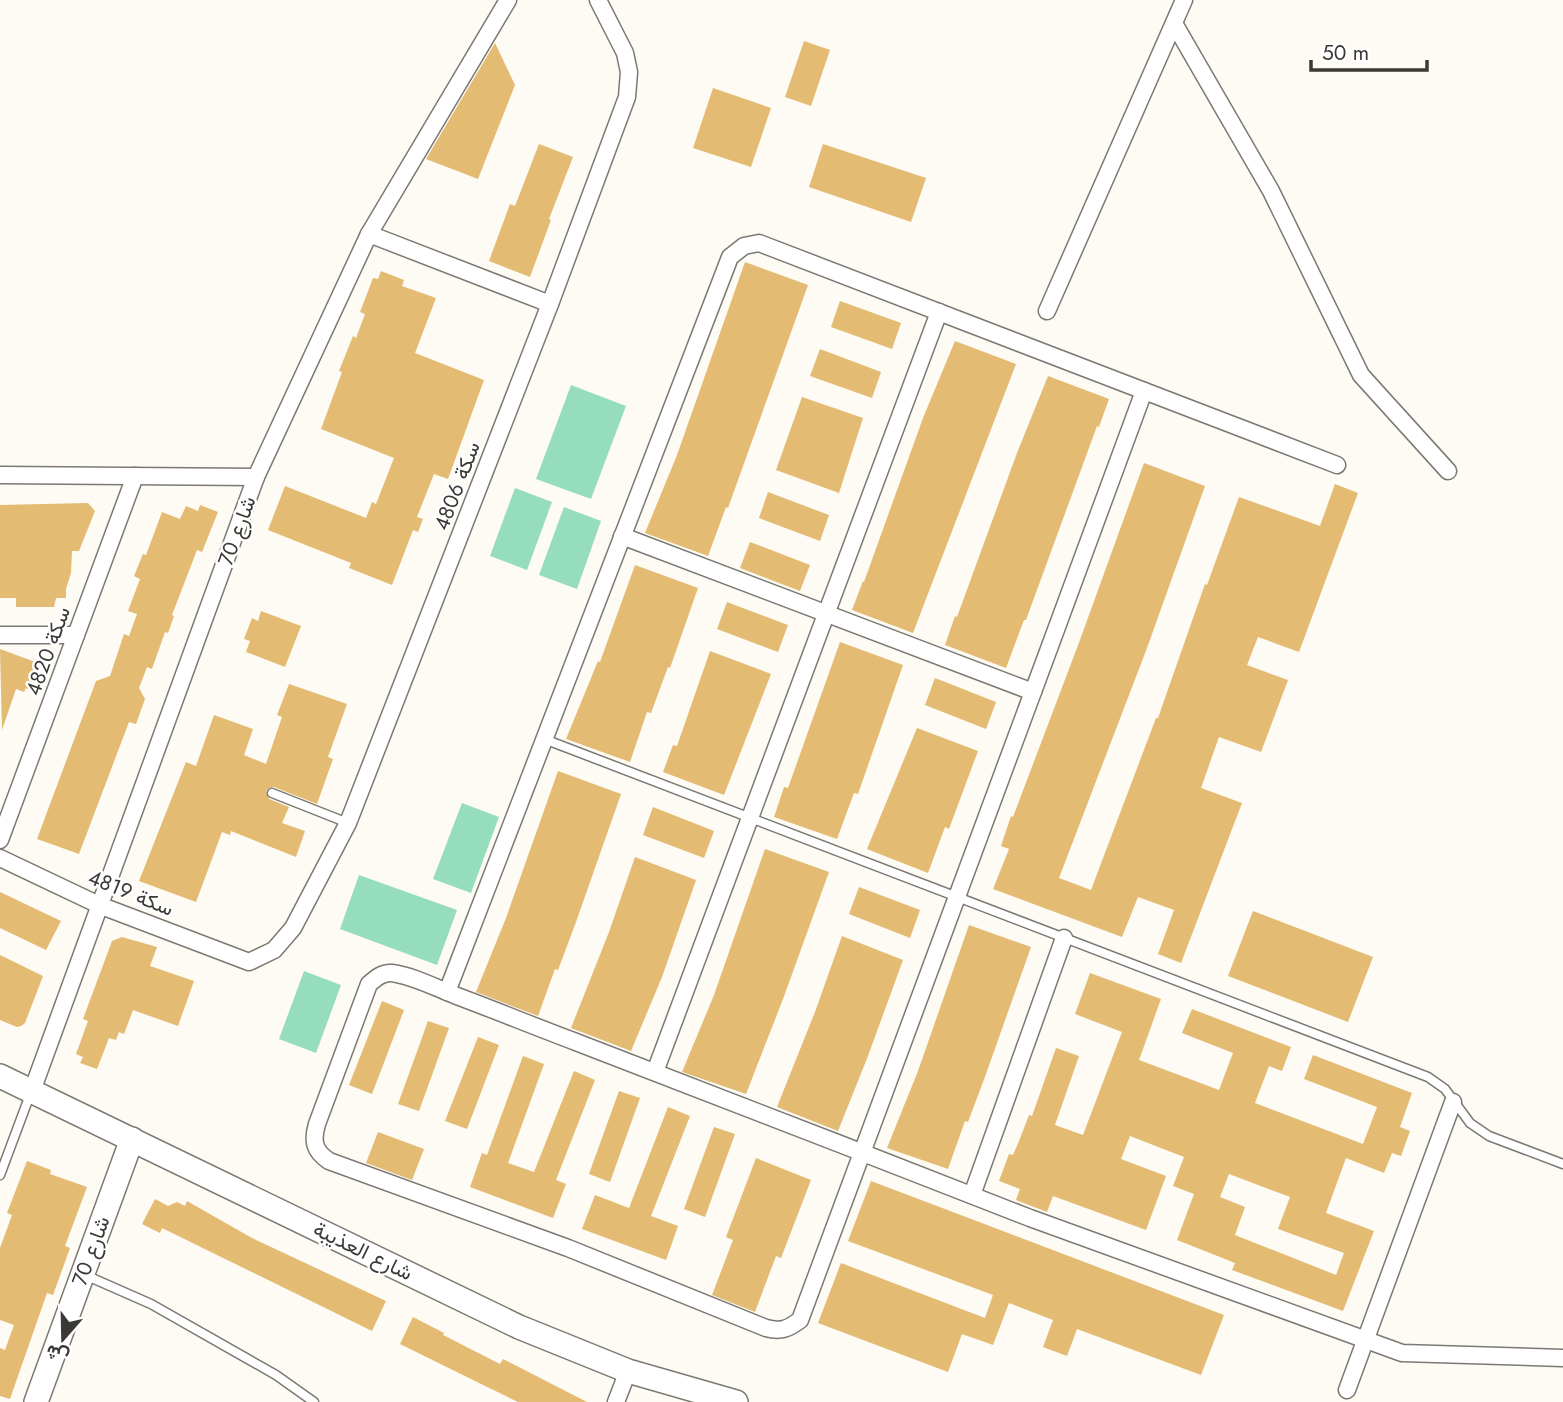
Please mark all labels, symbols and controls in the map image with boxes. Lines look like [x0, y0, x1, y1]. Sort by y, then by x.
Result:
scale bar [1311, 28, 1426, 72]
text: 50 m [1322, 38, 1369, 68]
street label: سكة 4806 [426, 437, 488, 535]
street label: شارع 70 [211, 492, 263, 570]
street label: سكة 4820 [18, 602, 78, 700]
street label: سكة 4819 [84, 862, 178, 924]
street label: شارع 70 [65, 1212, 117, 1290]
street label: شارع العذيبة [308, 1214, 418, 1288]
north arrow [28, 1304, 98, 1374]
text: ش [42, 1338, 73, 1371]

